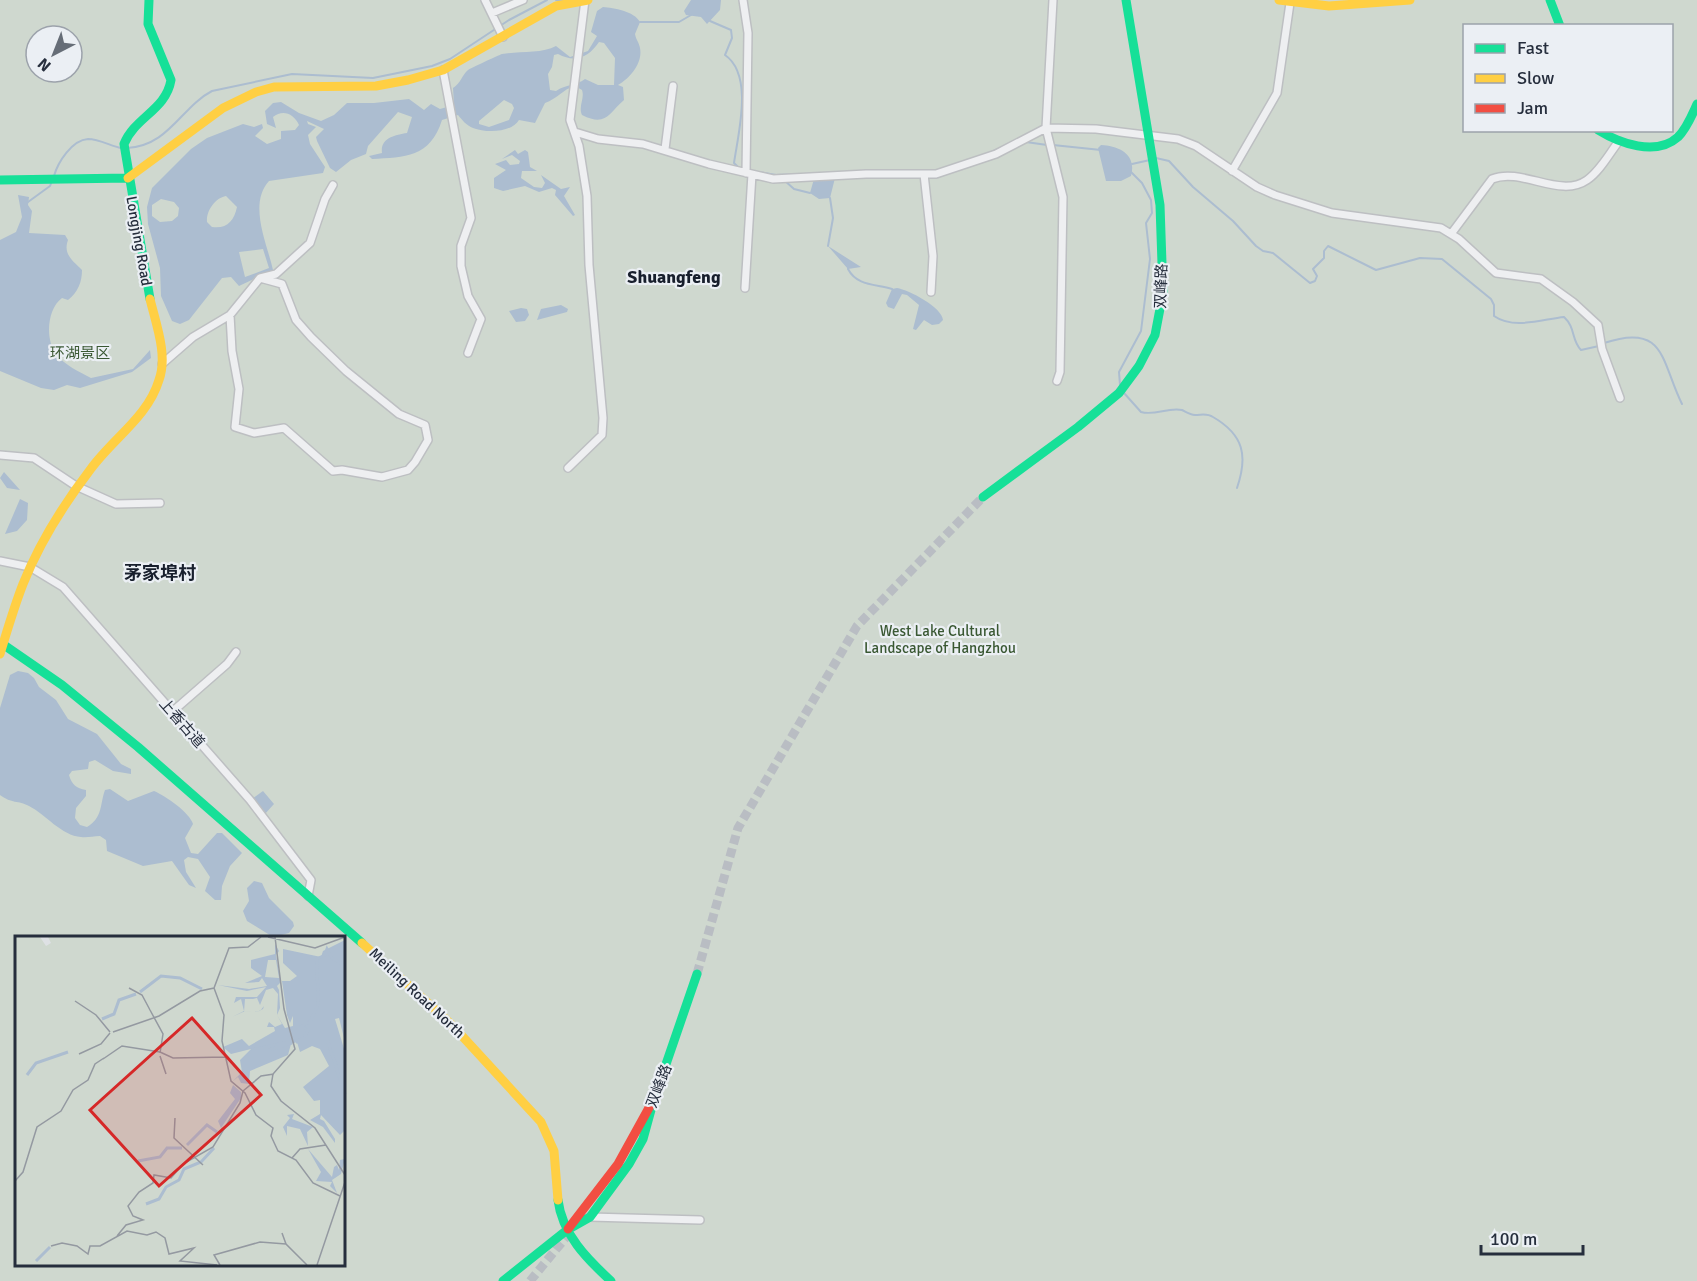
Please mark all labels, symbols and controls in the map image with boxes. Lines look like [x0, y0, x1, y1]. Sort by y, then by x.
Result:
north arrow [24, 24, 84, 84]
legend [1463, 24, 1673, 132]
text: Fast [1517, 37, 1549, 59]
text: N [34, 53, 55, 76]
text: Slow [1517, 67, 1554, 89]
text: Jam [1517, 97, 1548, 119]
street label: Longjing Road [122, 195, 156, 287]
street label: 双峰路 [1151, 263, 1171, 309]
district label: Shuangfeng [627, 266, 721, 288]
park label: 环湖景区 [50, 344, 110, 362]
district label: 茅家埠村 [124, 562, 196, 584]
park label: West Lake Cultural Landscape of Hangzhou [864, 622, 1016, 657]
street label: 上香古道 [156, 694, 208, 752]
inset map [15, 936, 345, 1266]
street label: Meiling Road North [365, 944, 469, 1042]
street label: 双峰路 [643, 1062, 675, 1110]
scale bar [1481, 1218, 1583, 1256]
text: 100 m [1490, 1228, 1537, 1250]

